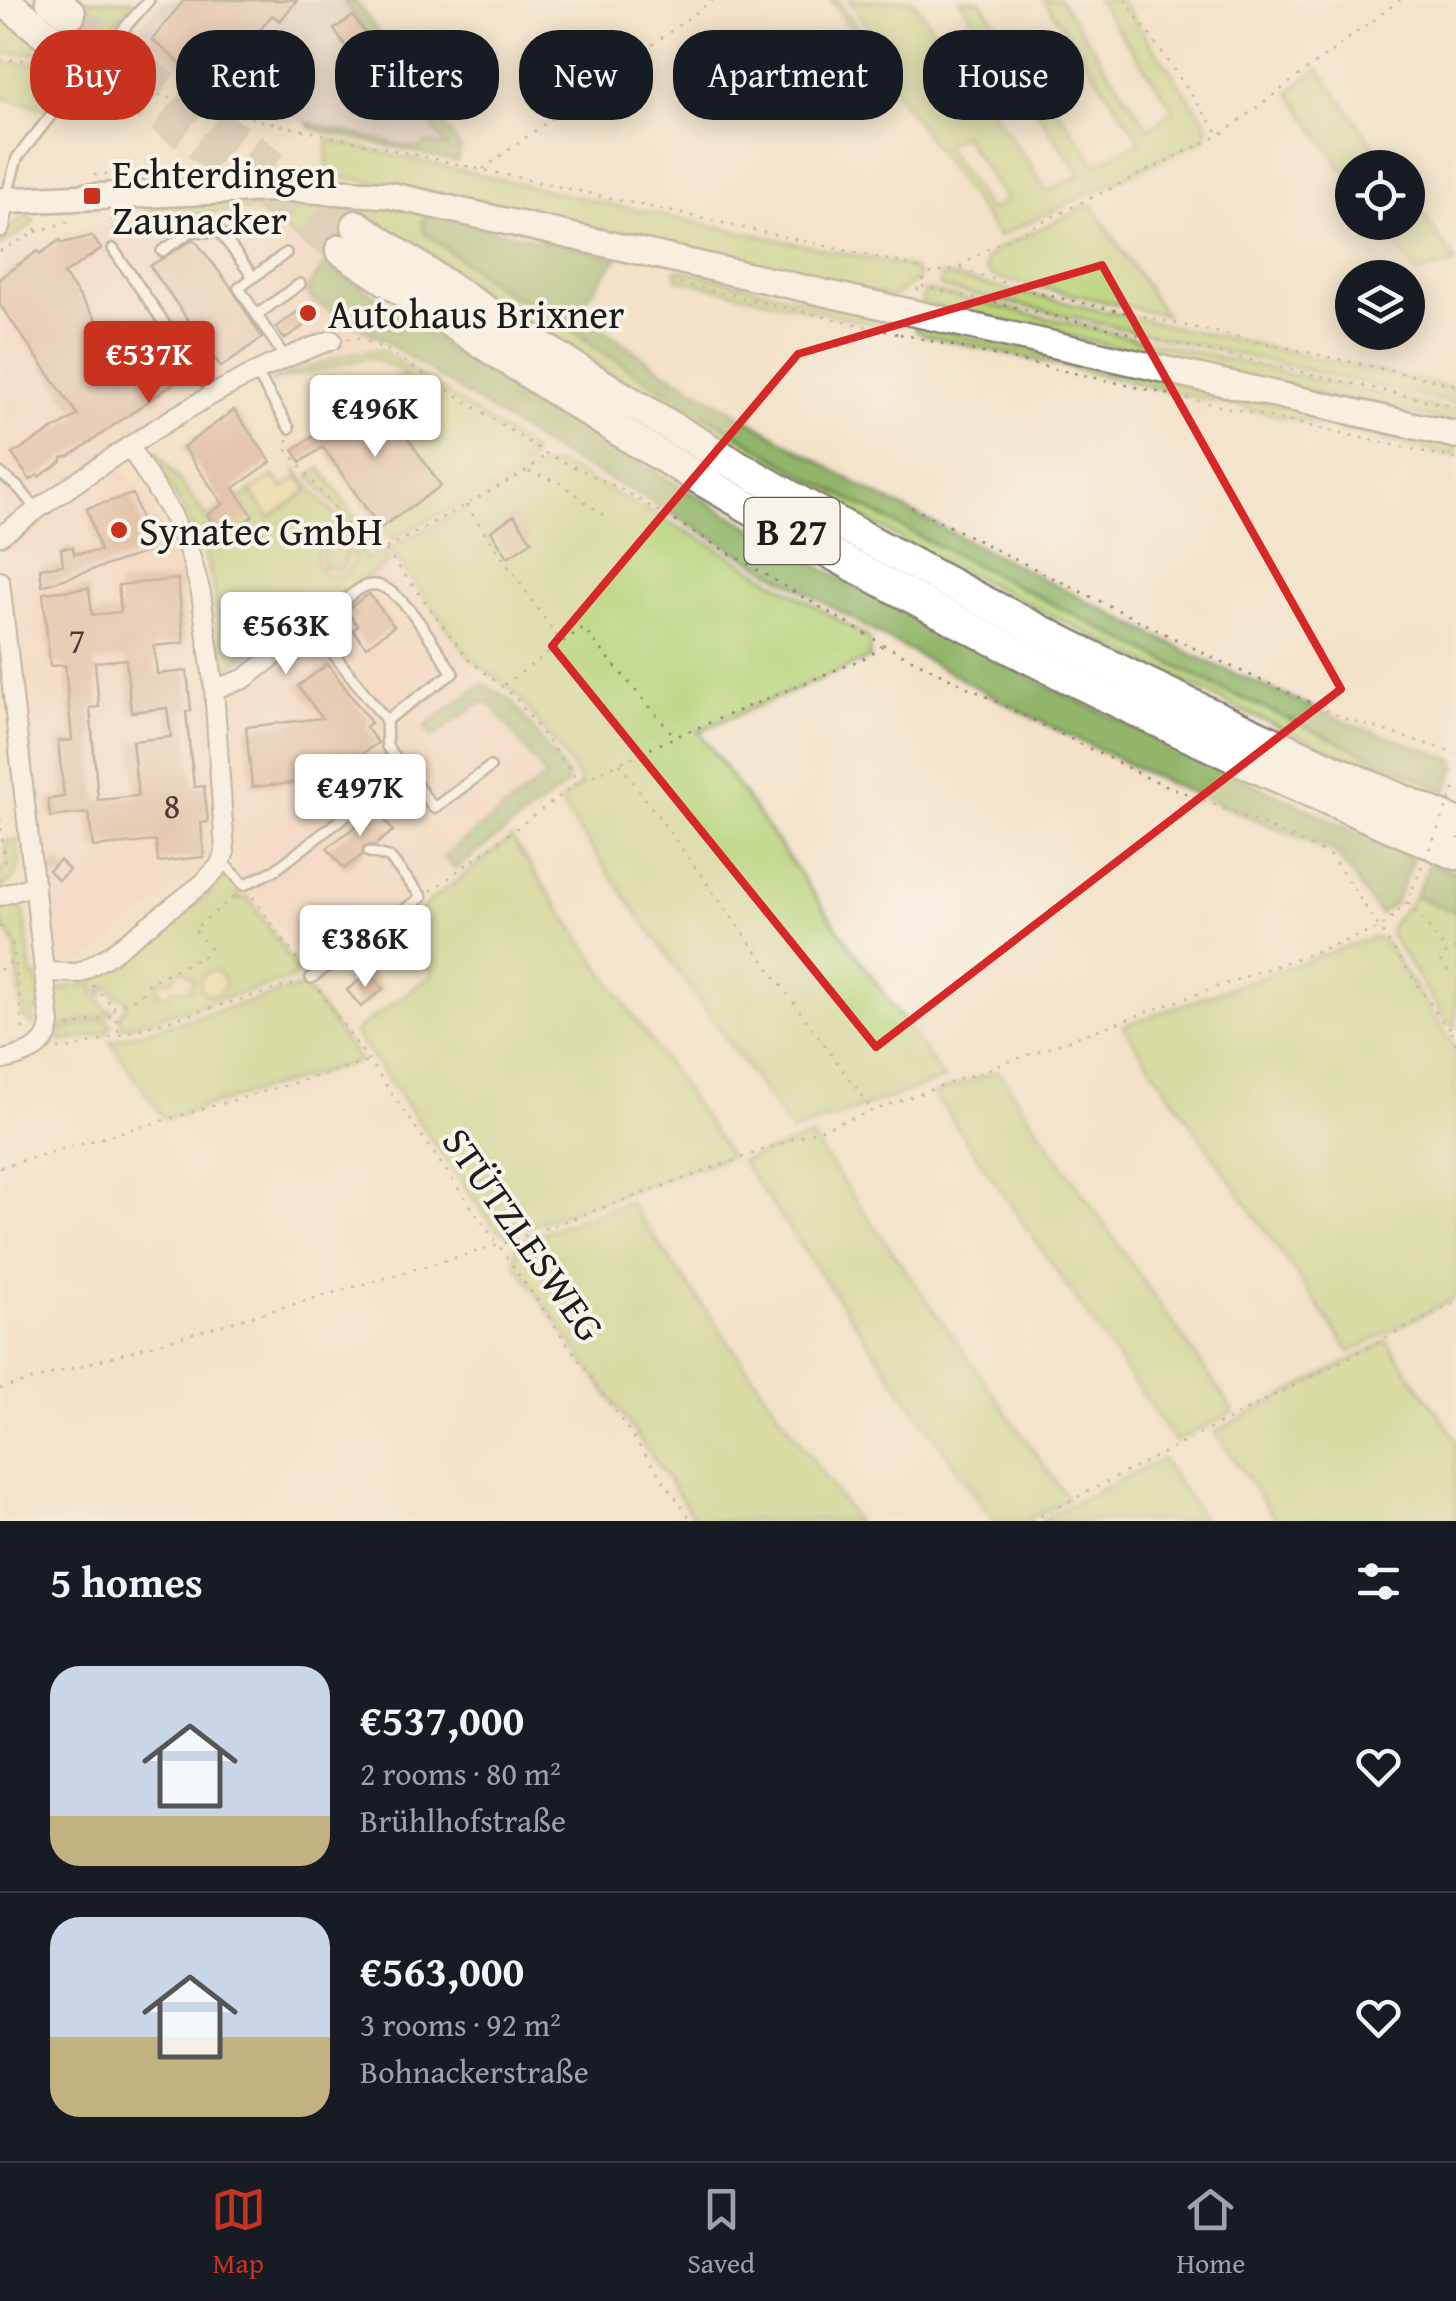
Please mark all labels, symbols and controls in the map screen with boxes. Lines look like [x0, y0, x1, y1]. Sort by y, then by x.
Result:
chip: Buy [30, 30, 156, 120]
chip: Rent [176, 30, 315, 120]
chip: Filters [335, 30, 499, 120]
chip: New [519, 30, 653, 120]
chip: Apartment [673, 30, 903, 120]
chip: House [923, 30, 1084, 120]
place label: Echterdingen Zaunacker [112, 144, 337, 249]
map controls [1335, 150, 1425, 350]
button: locate [1335, 150, 1425, 240]
marker: Echterdingen Zaunacker [81, 185, 103, 207]
button: layers [1335, 260, 1425, 350]
place label: Autohaus Brixner [328, 284, 625, 343]
marker: Autohaus Brixner [297, 302, 319, 324]
pin: €537K [79, 321, 219, 406]
text: €537K [106, 330, 192, 377]
pin: €496K [305, 375, 445, 460]
text: €496K [332, 384, 418, 431]
road number: B 27 [744, 498, 840, 564]
place label: Synatec GmbH [139, 501, 383, 560]
marker: Synatec GmbH [108, 519, 130, 541]
pin: €563K [216, 592, 356, 677]
text: €563K [243, 601, 329, 648]
house number: 7 [69, 615, 85, 666]
pin: €497K [290, 754, 430, 839]
text: €497K [317, 763, 403, 810]
house number: 8 [164, 780, 180, 831]
pin: €386K [295, 905, 435, 990]
text: €386K [322, 914, 408, 961]
street label: STÜTZLESWEG [428, 1115, 620, 1353]
text: 5 homes [50, 1551, 203, 1612]
icon: filters [1351, 1554, 1406, 1609]
text: €537,000 [360, 1689, 524, 1750]
icon: home [130, 1706, 250, 1826]
icon: heart [1351, 1739, 1406, 1794]
text: 2 rooms · 80 m² [360, 1750, 561, 1797]
text: Brühlhofstraße [360, 1797, 566, 1844]
text: €563,000 [360, 1940, 524, 2001]
icon: home [130, 1957, 250, 2077]
icon: heart [1351, 1990, 1406, 2045]
text: 3 rooms · 92 m² [360, 2001, 561, 2048]
text: Bohnackerstraße [360, 2048, 589, 2095]
tab: Map [211, 2182, 266, 2283]
tab: Saved [687, 2182, 755, 2283]
tab: Home [1176, 2182, 1245, 2283]

